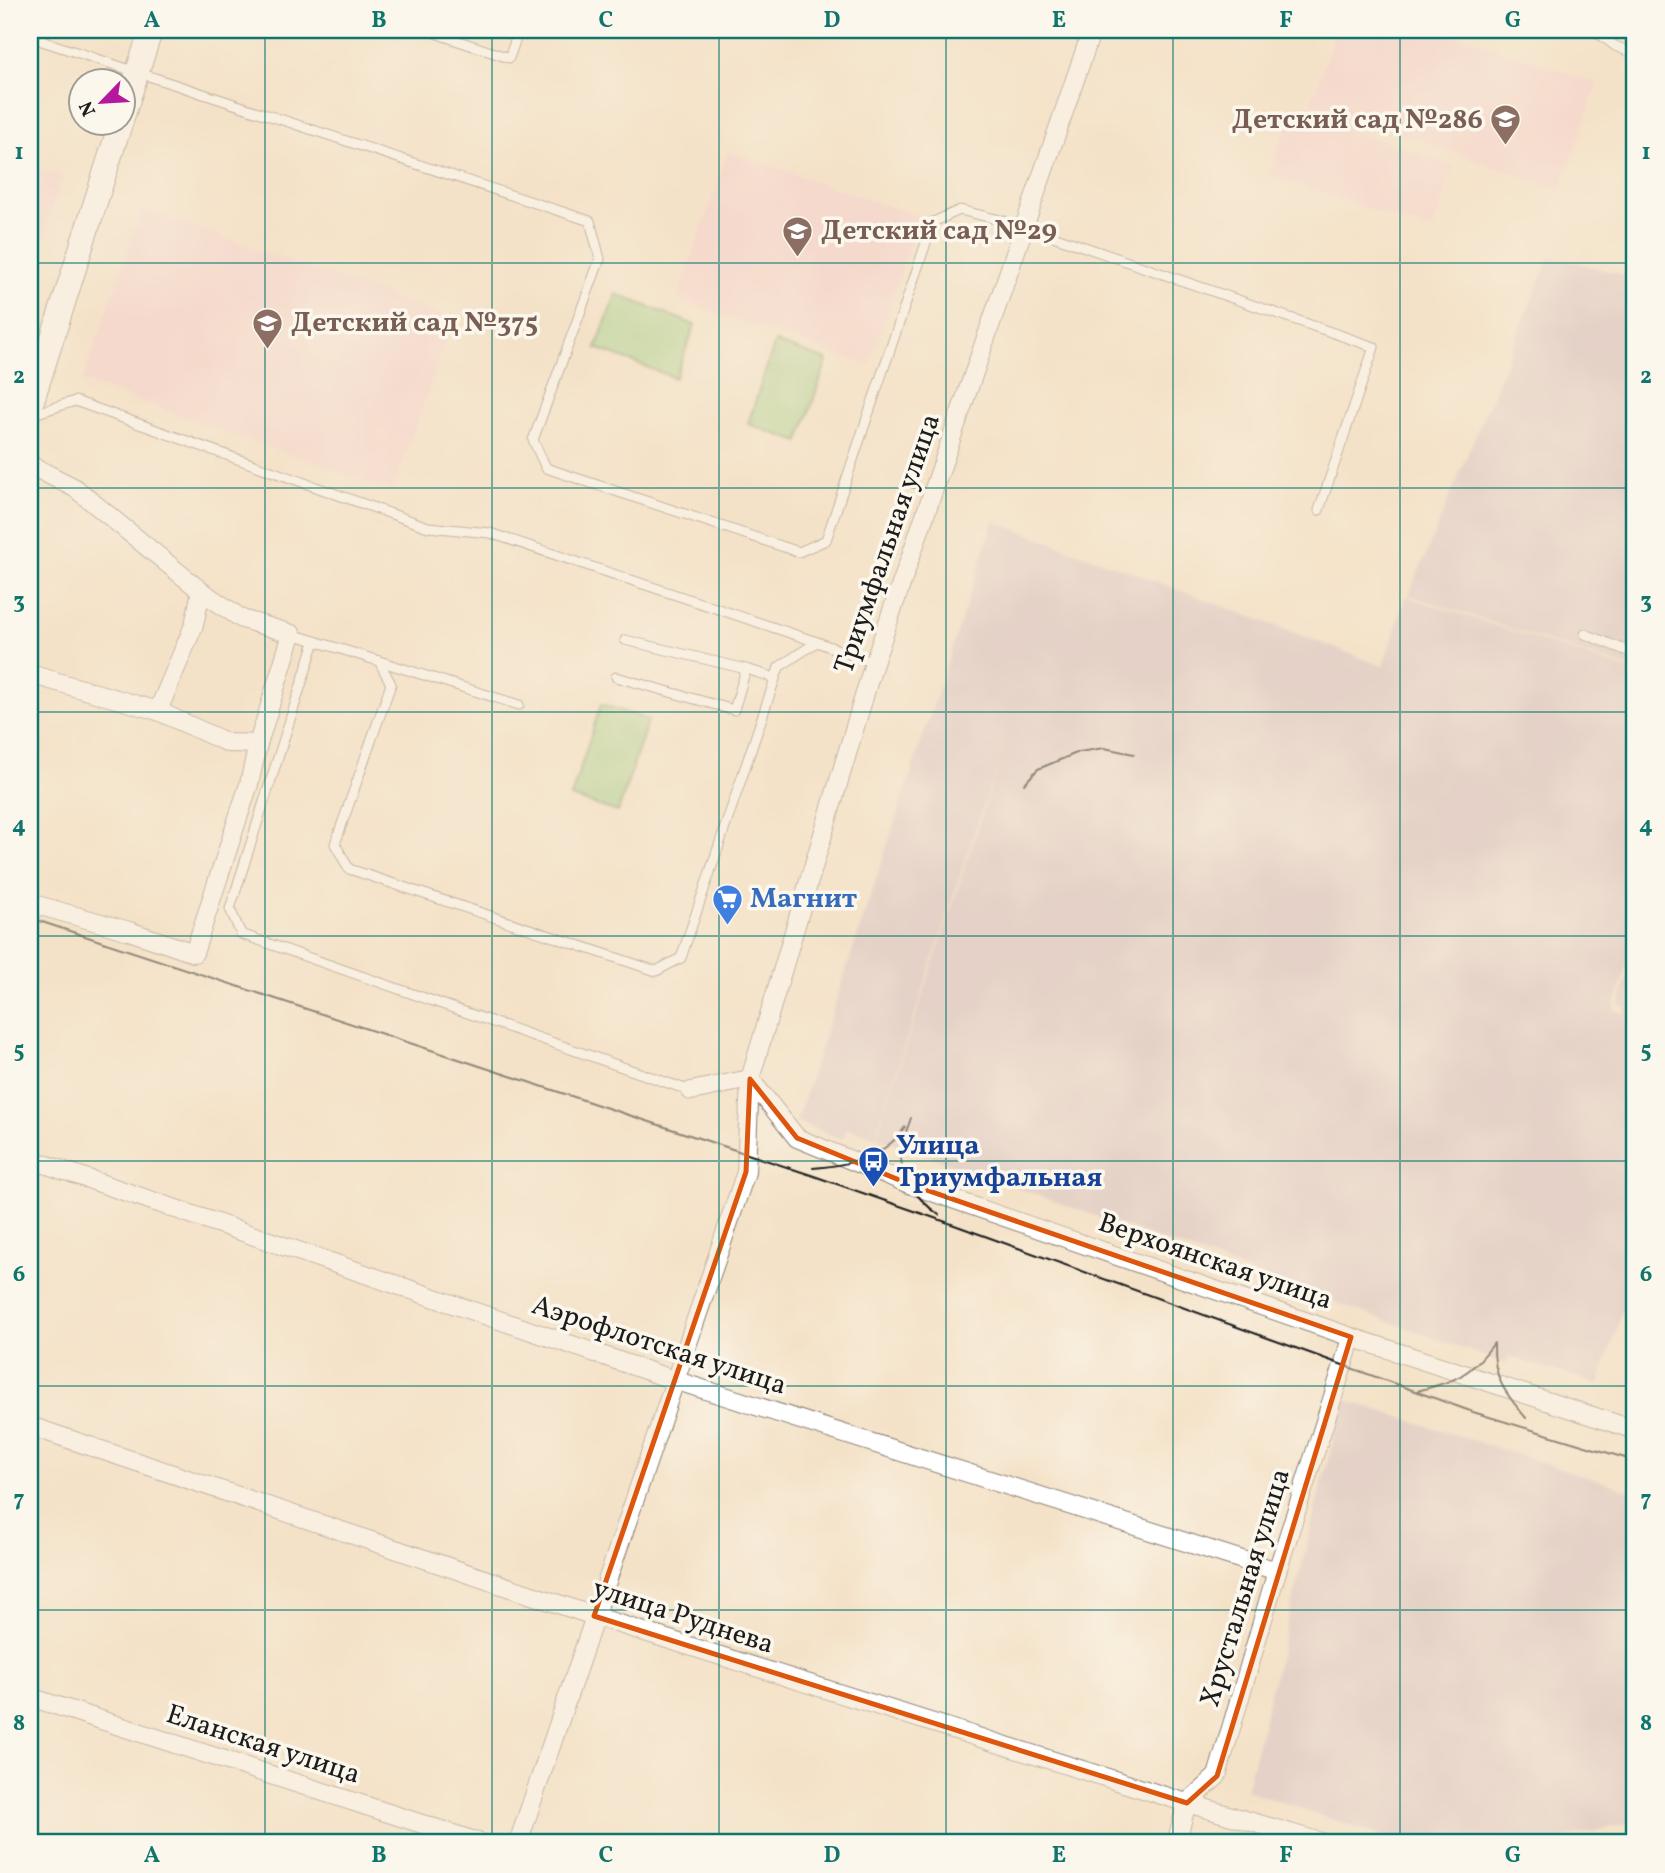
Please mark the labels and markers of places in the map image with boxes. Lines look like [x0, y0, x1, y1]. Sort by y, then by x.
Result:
place label: Детский сад №286 [1232, 101, 1483, 140]
school or university icon: Детский сад №286 [1489, 103, 1523, 147]
place label: Детский сад №29 [821, 212, 1057, 251]
school or university icon: Детский сад №29 [781, 214, 815, 258]
place label: Детский сад №375 [291, 304, 538, 343]
school or university icon: Детский сад №375 [251, 306, 285, 350]
place label: Магнит [750, 880, 858, 919]
supermarket icon: Магнит [710, 882, 744, 926]
place label: Улица Триумфальная [896, 1127, 1103, 1198]
bus stop icon: Улица Триумфальная [856, 1145, 890, 1189]

